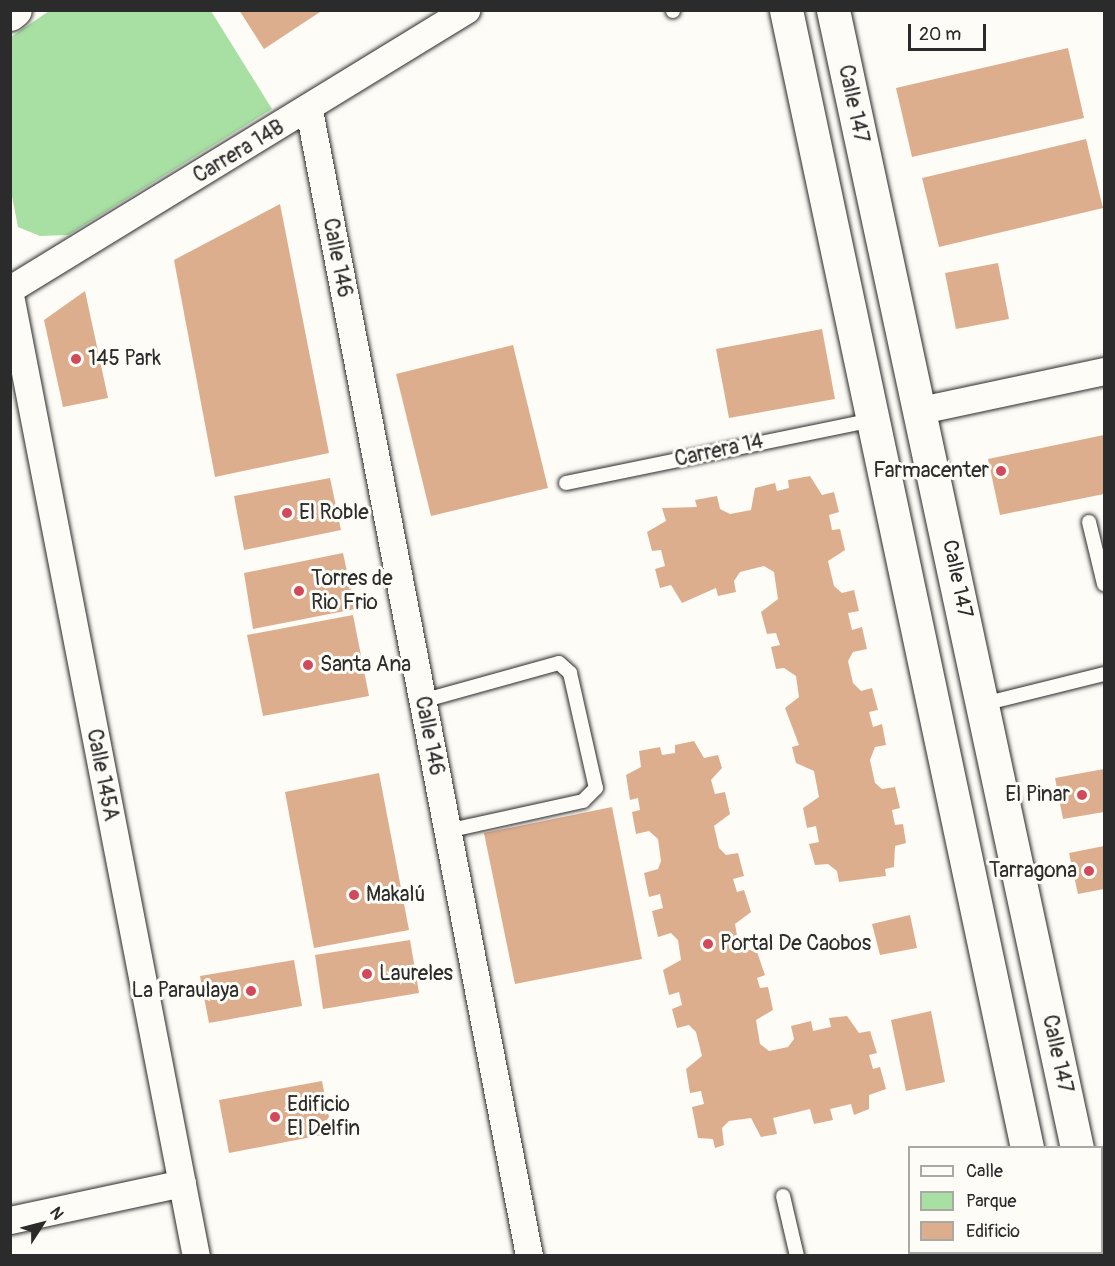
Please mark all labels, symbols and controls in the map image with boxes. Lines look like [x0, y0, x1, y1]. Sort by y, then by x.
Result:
scale bar [911, 12, 989, 50]
text: 20 m [919, 23, 961, 46]
street label: Calle 147 [832, 63, 874, 145]
street label: Carrera 14B [189, 115, 289, 189]
street label: Calle 146 [317, 216, 357, 300]
place label: 145 Park [88, 346, 161, 372]
marker: 145 Park [69, 352, 83, 366]
street label: Carrera 14 [672, 429, 766, 473]
place label: Farmacenter [873, 458, 989, 484]
marker: Farmacenter [994, 464, 1008, 478]
place label: El Roble [299, 500, 369, 526]
marker: El Roble [280, 506, 294, 520]
street label: Calle 147 [936, 538, 978, 620]
place label: Torres de Rio Frio [311, 566, 393, 616]
marker: Torres de Rio Frio [292, 584, 306, 598]
place label: Santa Ana [320, 652, 411, 678]
marker: Santa Ana [301, 658, 315, 672]
street label: Calle 146 [409, 694, 449, 778]
street label: Calle 145A [81, 727, 123, 823]
place label: El Pinar [1005, 782, 1070, 808]
marker: El Pinar [1075, 788, 1089, 802]
place label: Tarragona [989, 858, 1077, 884]
marker: Tarragona [1082, 864, 1096, 878]
place label: Makalú [366, 882, 425, 908]
marker: Makalú [347, 888, 361, 902]
place label: Portal De Caobos [720, 931, 871, 957]
marker: Portal De Caobos [701, 937, 715, 951]
place label: Laureles [379, 961, 453, 987]
marker: Laureles [360, 967, 374, 981]
place label: La Paraulaya [131, 978, 239, 1004]
marker: La Paraulaya [244, 984, 258, 998]
street label: Calle 147 [1036, 1013, 1078, 1095]
place label: Edificio El Delfin [287, 1092, 360, 1142]
marker: Edificio El Delfin [268, 1110, 282, 1124]
legend [908, 1146, 1103, 1254]
text: Calle [966, 1160, 1003, 1183]
text: Parque [966, 1190, 1016, 1213]
north arrow [12, 1194, 72, 1254]
text: N [45, 1203, 68, 1224]
text: Edificio [966, 1220, 1020, 1243]

